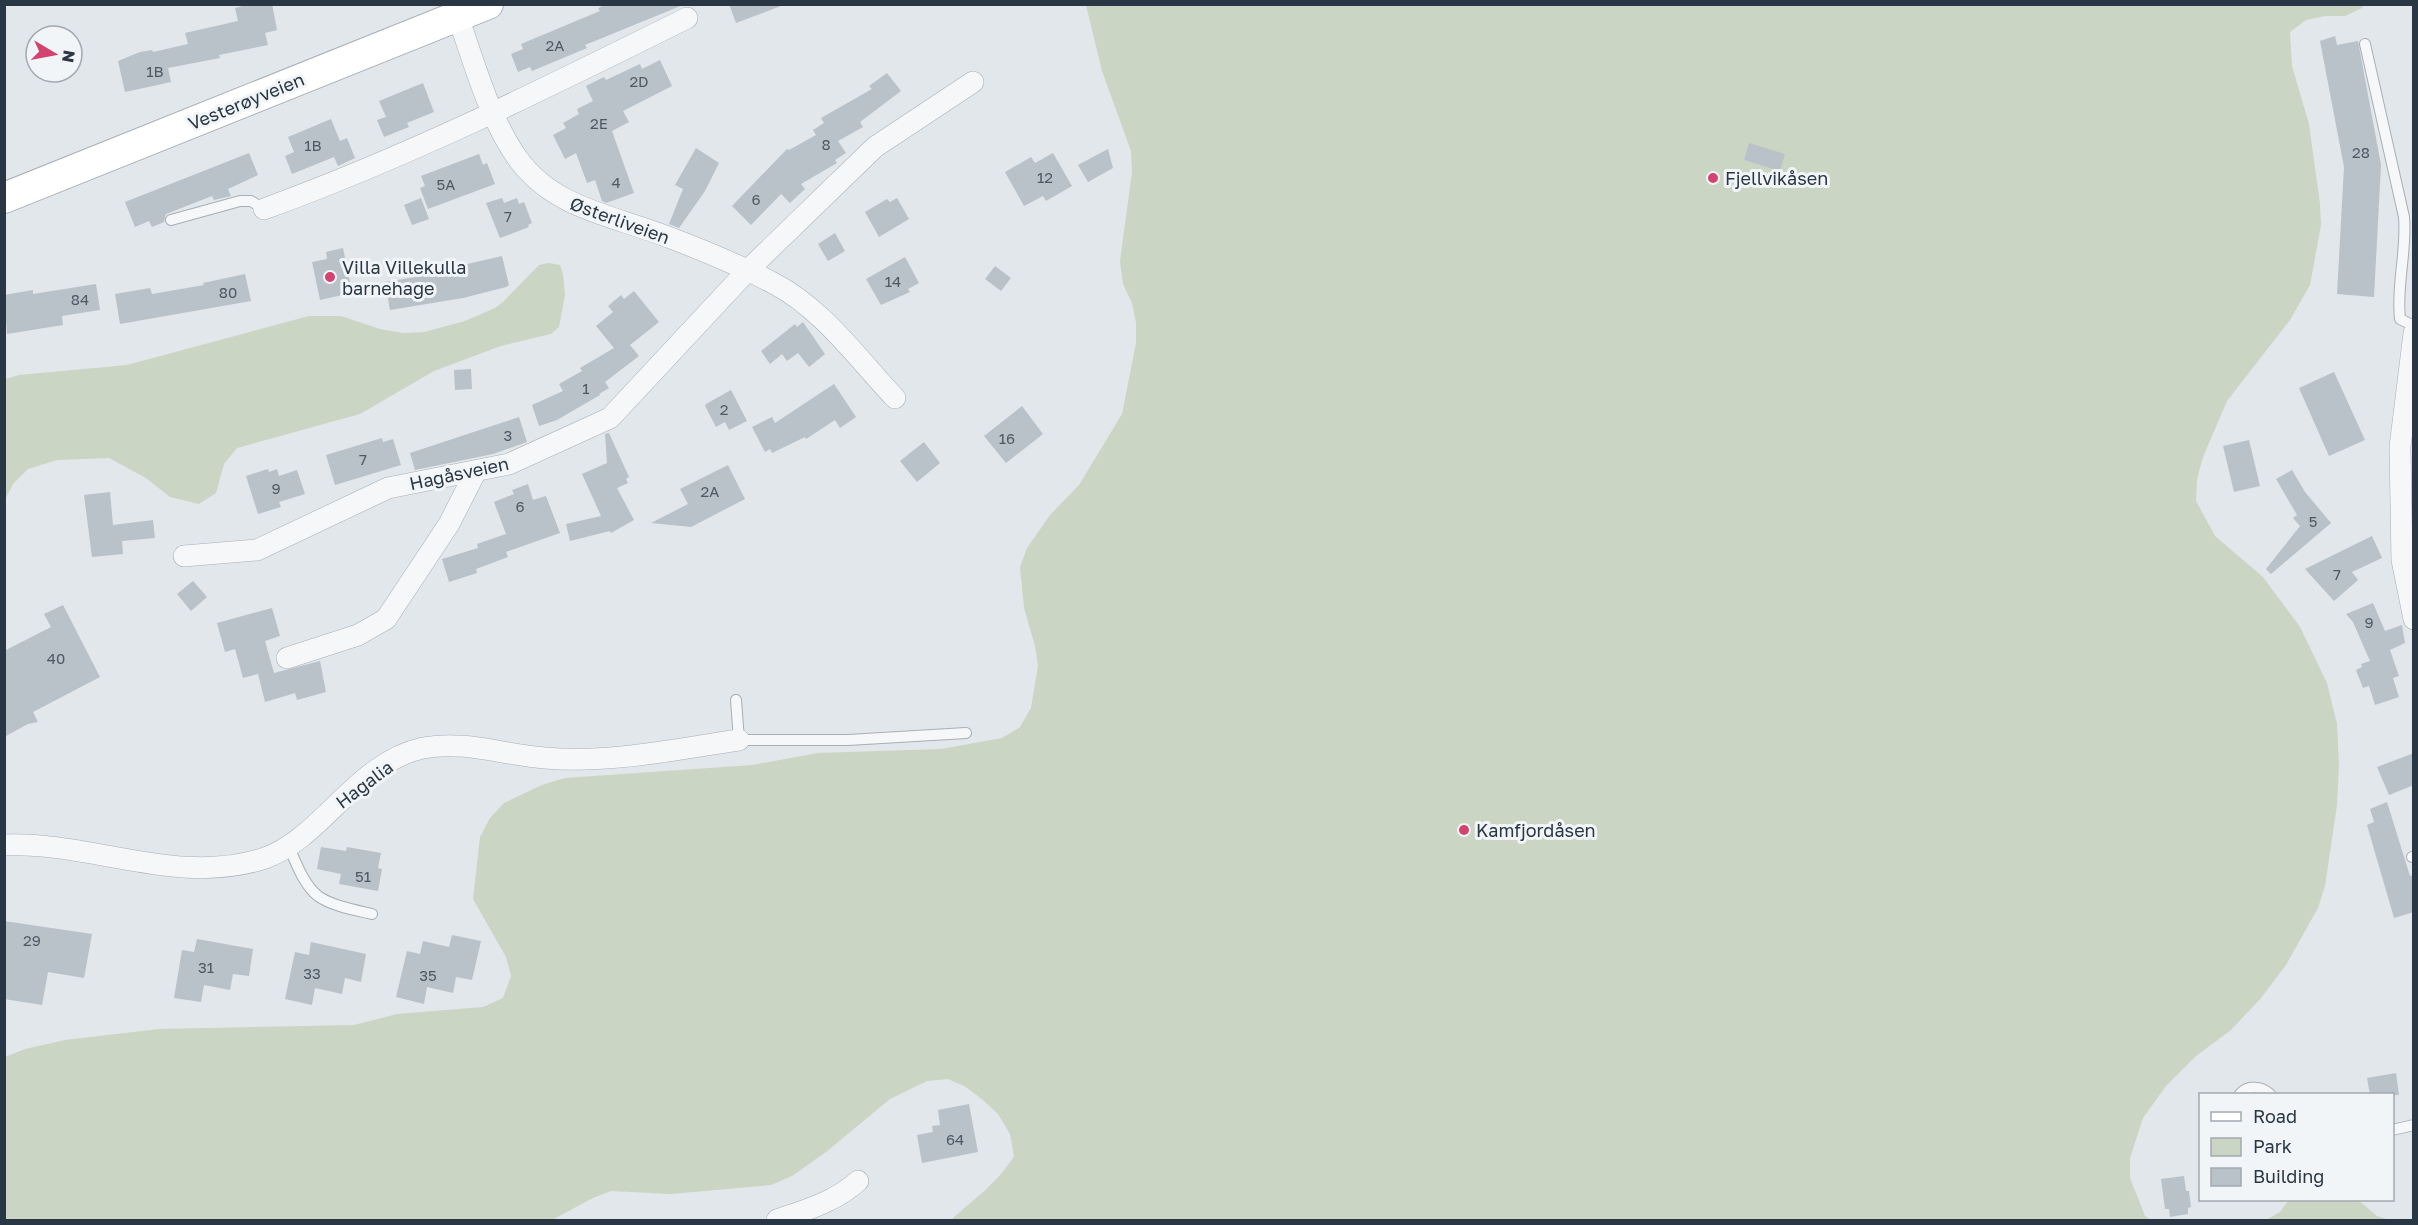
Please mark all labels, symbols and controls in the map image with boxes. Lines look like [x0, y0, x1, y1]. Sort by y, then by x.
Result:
north arrow [24, 24, 84, 84]
house number: 2A [546, 36, 564, 54]
text: N [58, 49, 80, 64]
house number: 1B [146, 62, 164, 80]
street label: Vesterøyveien [185, 68, 307, 134]
house number: 2D [629, 72, 649, 90]
house number: 2E [590, 114, 608, 132]
house number: 8 [821, 135, 831, 153]
house number: 1B [304, 136, 322, 154]
house number: 28 [2352, 143, 2370, 161]
place label: Fjellvikåsen [1725, 167, 1828, 189]
house number: 12 [1037, 168, 1053, 186]
marker: Fjellvikåsen [1706, 171, 1720, 185]
house number: 4 [611, 173, 621, 191]
house number: 5A [437, 175, 455, 193]
house number: 6 [751, 190, 761, 208]
street label: Østerliveien [567, 192, 673, 248]
house number: 7 [504, 207, 512, 225]
place label: Villa Villekulla barnehage [342, 256, 467, 299]
marker: Villa Villekulla barnehage [323, 270, 337, 284]
house number: 14 [885, 272, 901, 290]
house number: 80 [219, 283, 237, 301]
house number: 84 [71, 290, 89, 308]
house number: 1 [582, 379, 590, 397]
house number: 2 [720, 400, 728, 418]
house number: 3 [504, 426, 512, 444]
house number: 16 [999, 429, 1015, 447]
house number: 7 [359, 450, 367, 468]
street label: Hagåsveien [407, 452, 511, 494]
house number: 9 [271, 479, 281, 497]
house number: 2A [701, 482, 719, 500]
house number: 6 [515, 497, 525, 515]
house number: 5 [2309, 512, 2317, 530]
house number: 7 [2333, 565, 2341, 583]
house number: 9 [2364, 613, 2374, 631]
house number: 40 [47, 649, 65, 667]
street label: Hagalia [331, 755, 397, 813]
place label: Kamfjordåsen [1476, 819, 1596, 841]
marker: Kamfjordåsen [1457, 823, 1471, 837]
house number: 51 [355, 867, 371, 885]
house number: 29 [23, 931, 41, 949]
house number: 31 [198, 958, 214, 976]
house number: 33 [303, 964, 321, 982]
house number: 35 [419, 966, 437, 984]
legend [2199, 1093, 2394, 1201]
text: Road [2253, 1105, 2297, 1127]
house number: 64 [946, 1130, 964, 1148]
text: Park [2253, 1135, 2292, 1157]
text: Building [2253, 1165, 2324, 1187]

